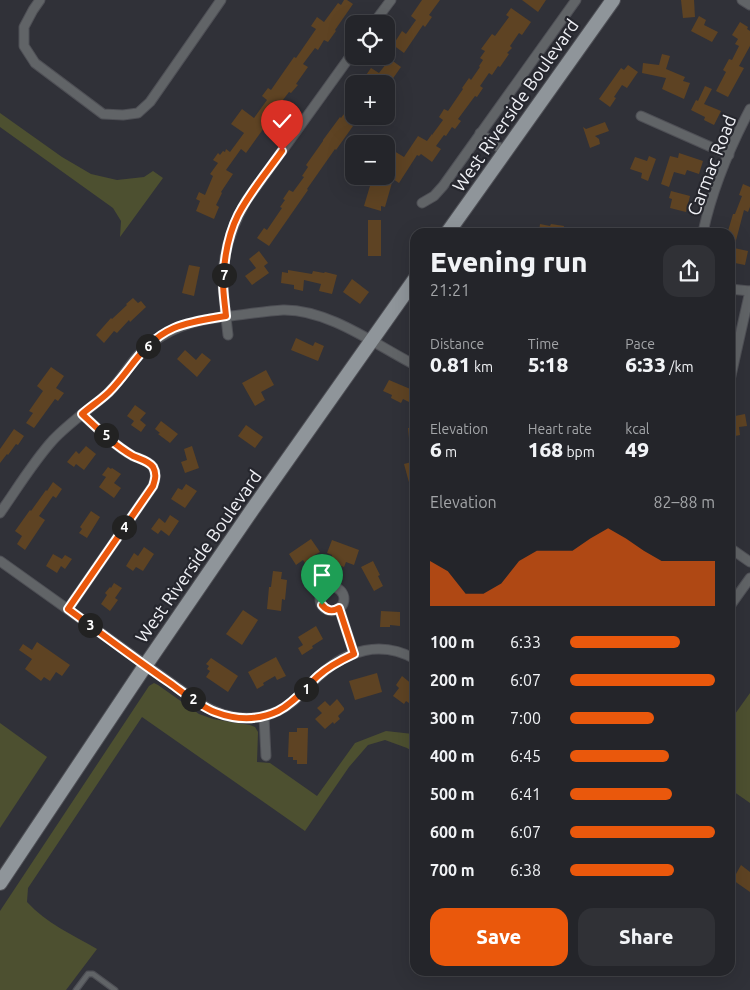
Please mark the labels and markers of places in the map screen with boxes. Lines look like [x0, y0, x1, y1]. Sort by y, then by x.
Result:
pin [261, 100, 303, 151]
pin: 7 [212, 262, 236, 288]
pin: 6 [136, 334, 160, 358]
pin: 5 [94, 422, 118, 448]
pin: 4 [112, 514, 136, 540]
pin [301, 554, 343, 605]
pin: 3 [78, 612, 102, 638]
pin: 1 [294, 676, 318, 702]
pin: 2 [180, 686, 206, 712]

